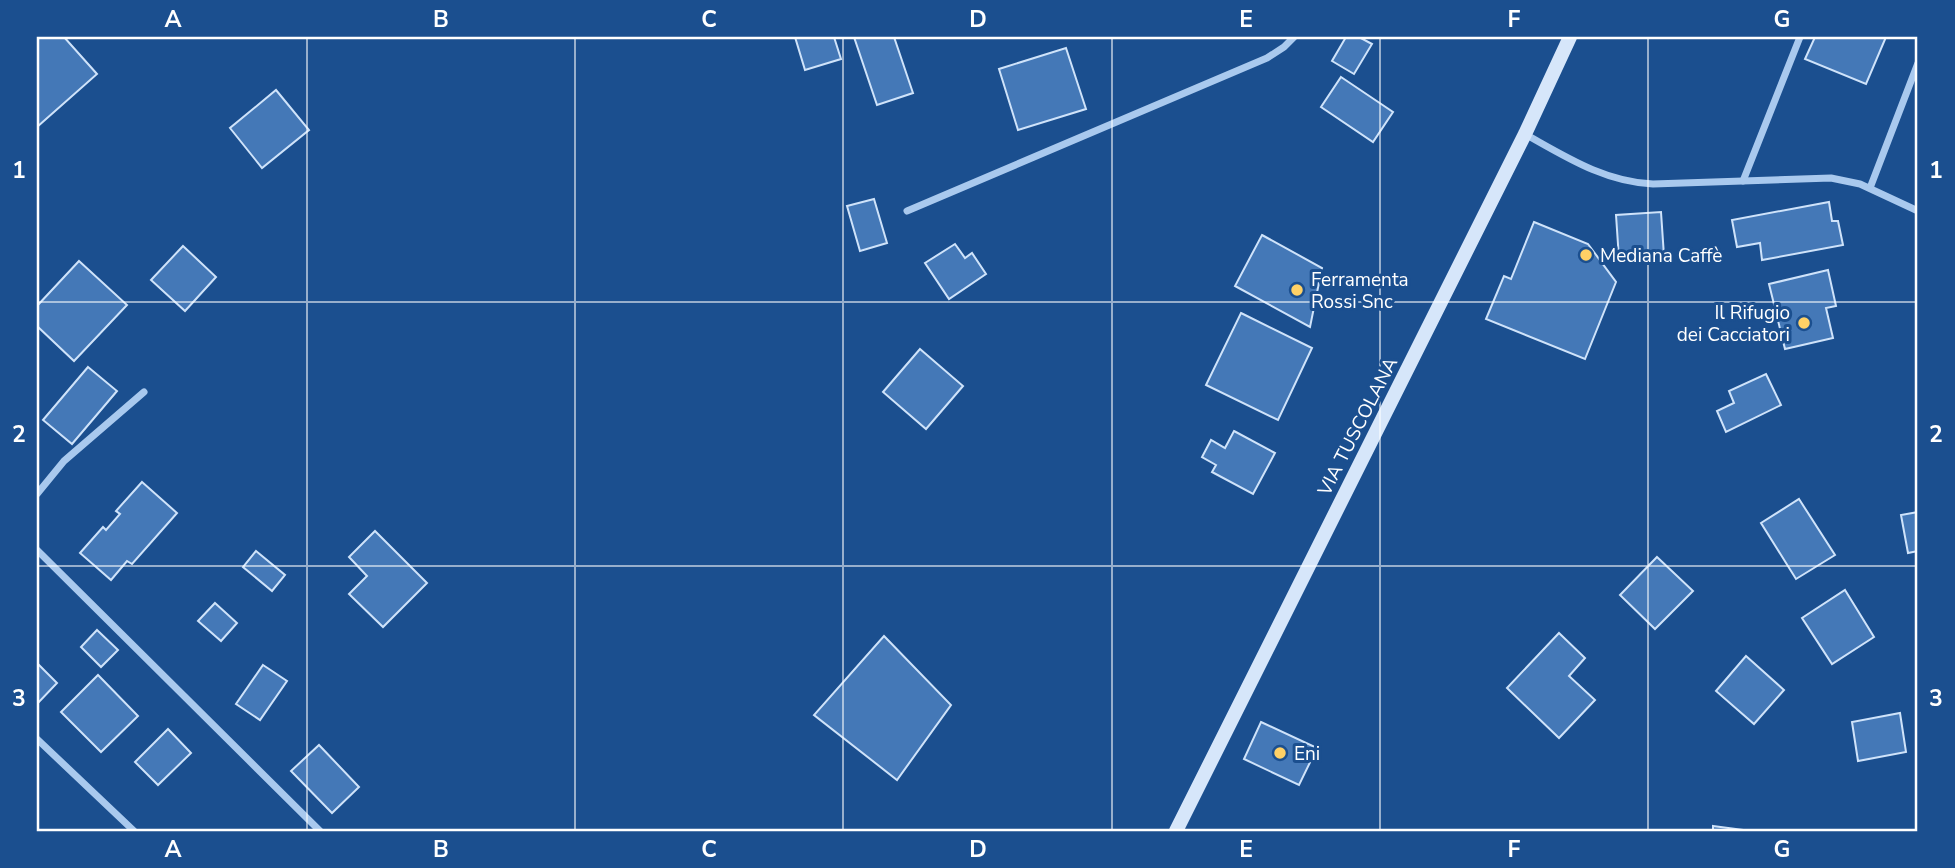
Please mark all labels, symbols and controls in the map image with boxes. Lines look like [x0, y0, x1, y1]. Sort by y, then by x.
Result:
text: A [164, 4, 182, 35]
text: B [433, 4, 449, 35]
text: C [701, 4, 717, 35]
text: D [969, 4, 987, 35]
text: E [1239, 4, 1253, 35]
text: F [1508, 4, 1521, 35]
text: G [1774, 4, 1790, 35]
text: 1 [12, 155, 26, 186]
text: 1 [1929, 155, 1943, 186]
place label: Mediana Caffè [1600, 243, 1722, 269]
marker: Mediana Caffè [1578, 247, 1594, 263]
place label: Ferramenta Rossi Snc [1311, 267, 1409, 315]
marker: Ferramenta Rossi Snc [1289, 282, 1305, 298]
place label: Il Rifugio dei Cacciatori [1677, 300, 1790, 348]
marker: Il Rifugio dei Cacciatori [1796, 315, 1812, 331]
street label: VIA TUSCOLANA [1311, 353, 1404, 501]
text: 2 [12, 419, 26, 450]
text: 2 [1929, 419, 1943, 450]
text: 3 [12, 683, 26, 714]
text: 3 [1929, 683, 1943, 714]
place label: Eni [1294, 741, 1320, 767]
marker: Eni [1272, 745, 1288, 761]
text: A [164, 834, 182, 865]
text: B [433, 834, 449, 865]
text: C [701, 834, 717, 865]
text: D [969, 834, 987, 865]
text: E [1239, 834, 1253, 865]
text: F [1508, 834, 1521, 865]
text: G [1774, 834, 1790, 865]

